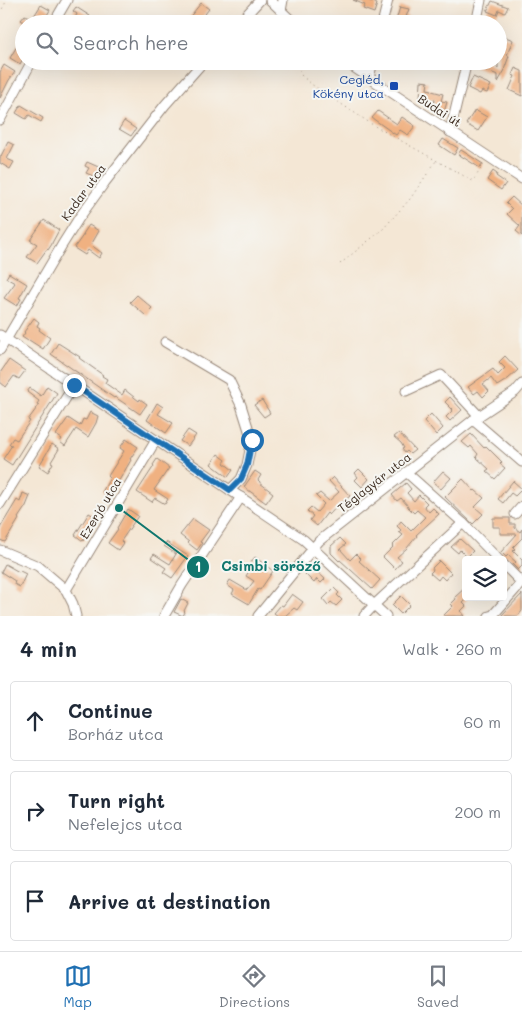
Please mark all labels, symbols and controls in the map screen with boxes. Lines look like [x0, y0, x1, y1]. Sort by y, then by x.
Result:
search box [15, 15, 507, 70]
icon: search [33, 29, 61, 57]
text: Search here [73, 30, 189, 55]
place label: Cegléd, Kökény utca [313, 71, 384, 101]
marker: Cegléd, Kökény utca [388, 80, 400, 92]
street label: Budai út [415, 90, 465, 130]
street label: Kadar utca [57, 161, 109, 223]
route end [63, 374, 86, 397]
route start [241, 429, 264, 452]
street label: Téglagyár utca [334, 448, 414, 516]
street label: Ezerjó utca [76, 475, 124, 541]
callout: Csimbi söröző [186, 552, 330, 581]
text: 1 [195, 556, 201, 576]
text: Csimbi söröző [221, 556, 321, 575]
map controls [462, 556, 507, 601]
button: layers [462, 556, 507, 601]
text: 4 min [20, 635, 77, 662]
text: Walk · 260 m [402, 638, 502, 659]
text: Continue [68, 698, 153, 723]
icon: ahead [21, 707, 49, 735]
text: 60 m [464, 711, 501, 732]
text: Borház utca [68, 723, 164, 744]
text: Turn right [68, 788, 165, 813]
icon: right [21, 797, 49, 825]
text: 200 m [454, 801, 501, 822]
text: Nefelejcs utca [68, 813, 183, 834]
icon: arrive [21, 887, 49, 915]
text: Arrive at destination [68, 889, 271, 914]
tab: Map [63, 962, 92, 1011]
tab: Directions [219, 962, 290, 1011]
tab: Saved [417, 962, 459, 1011]

